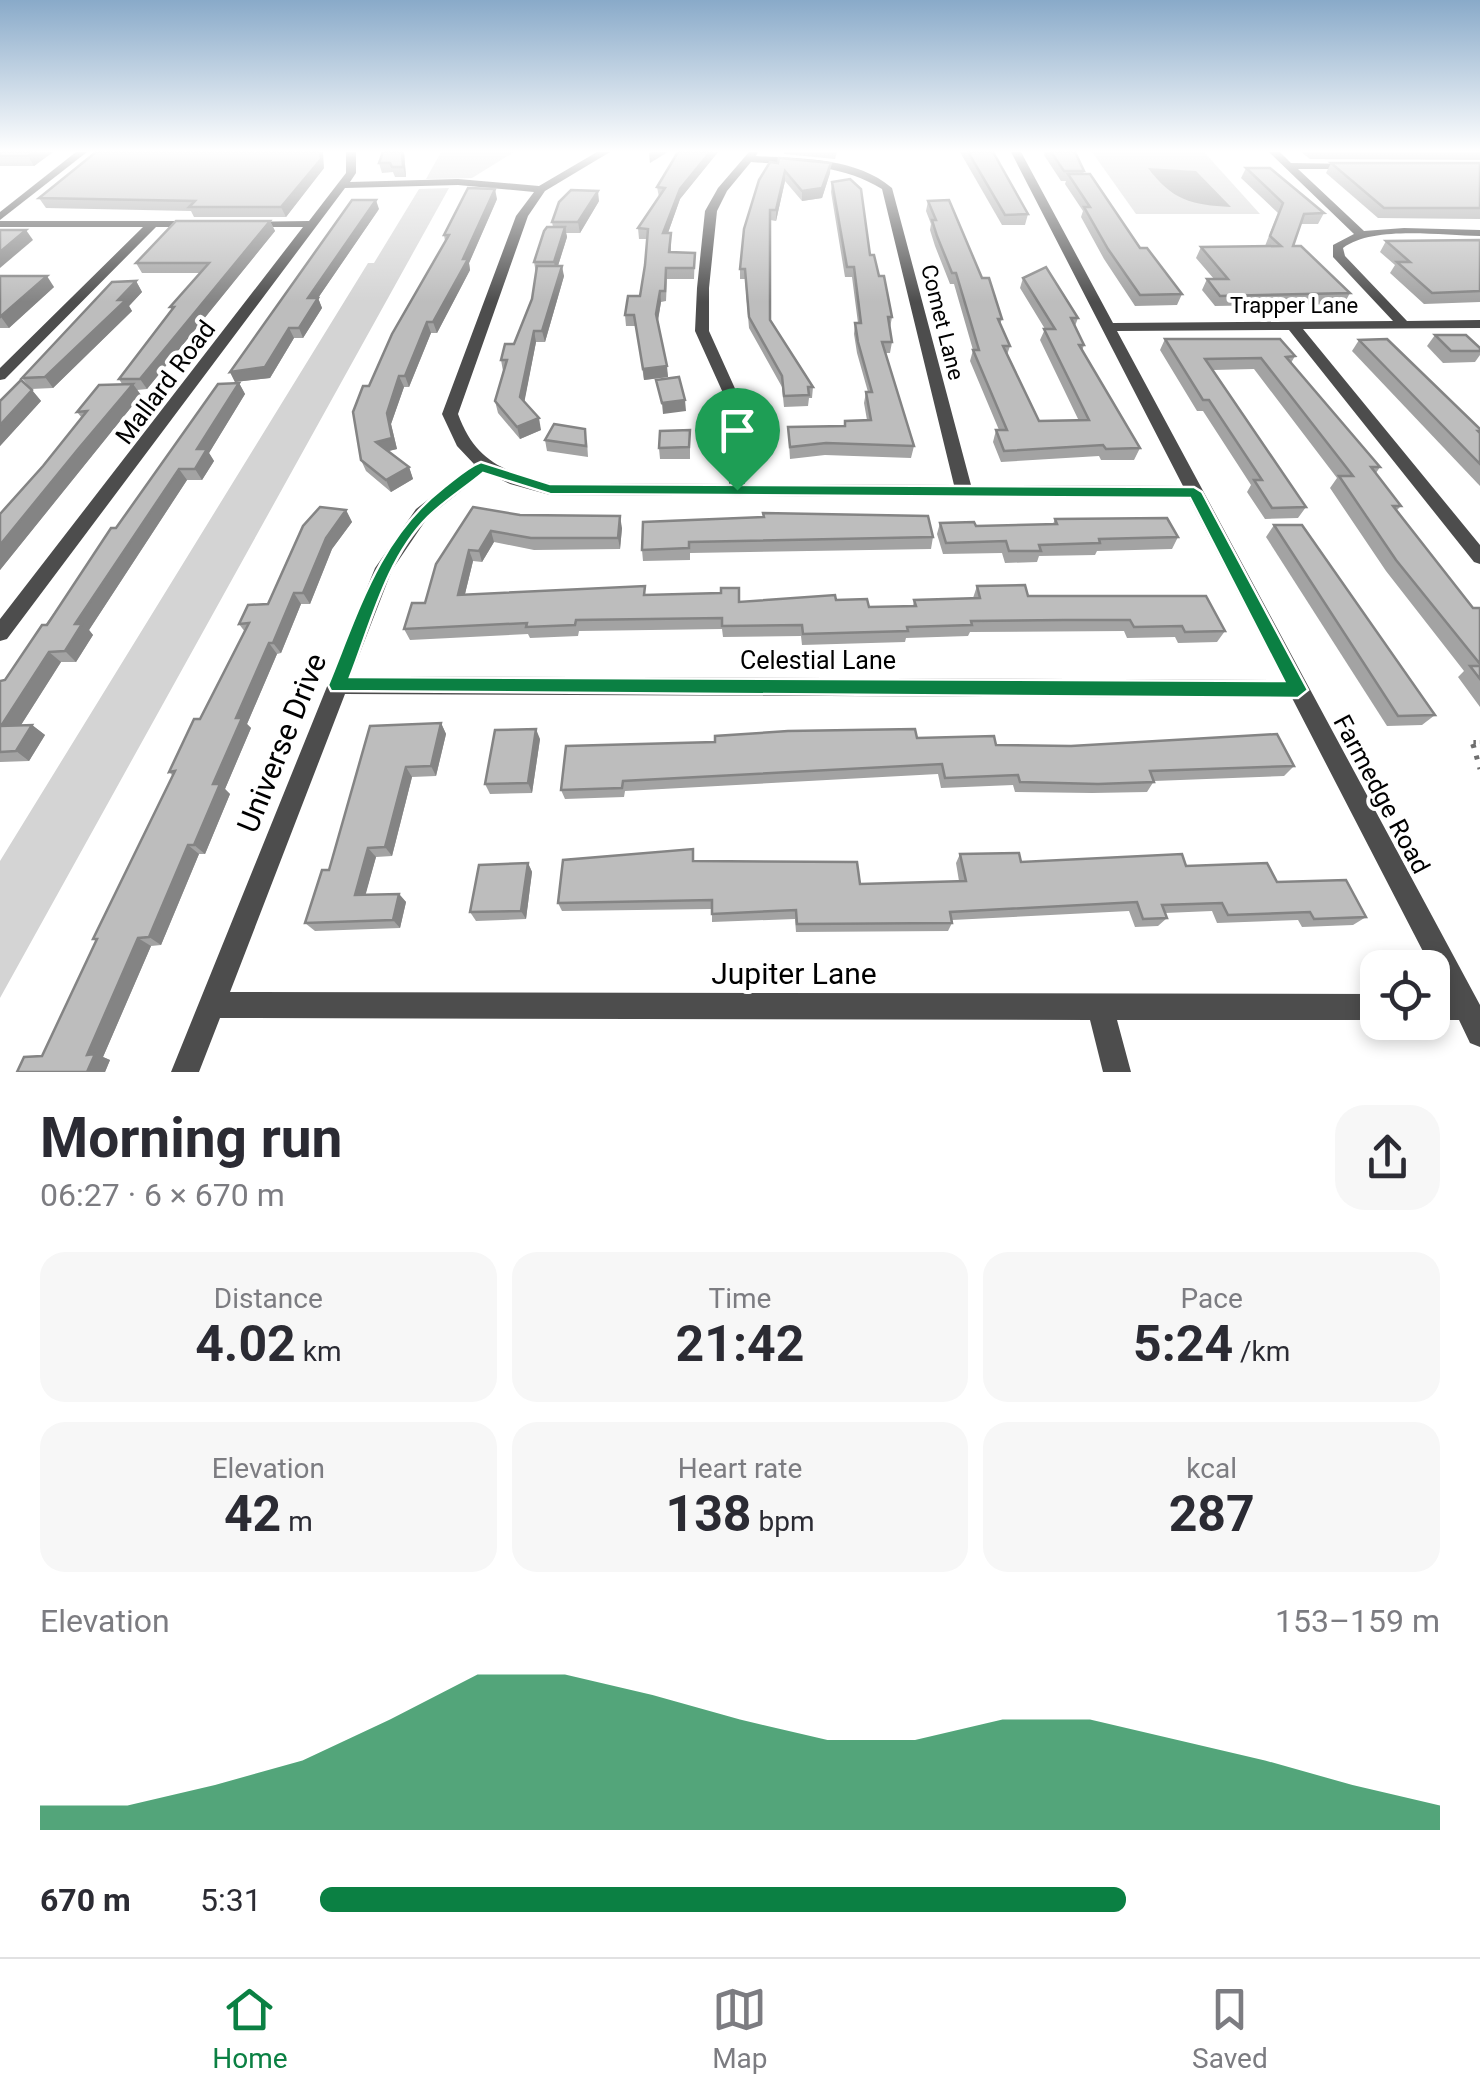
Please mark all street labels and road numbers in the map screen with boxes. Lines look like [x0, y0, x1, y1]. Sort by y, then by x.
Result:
street label: Comet Lane [916, 262, 969, 382]
street label: Trapper Lane [1230, 293, 1358, 318]
street label: Mallard Road [110, 315, 221, 450]
street label: Celestial Lane [740, 646, 896, 675]
street label: Universe Drive [230, 648, 333, 837]
street label: Farmedge Road [1328, 710, 1436, 879]
street label: Jupiter Lane [711, 956, 877, 991]

